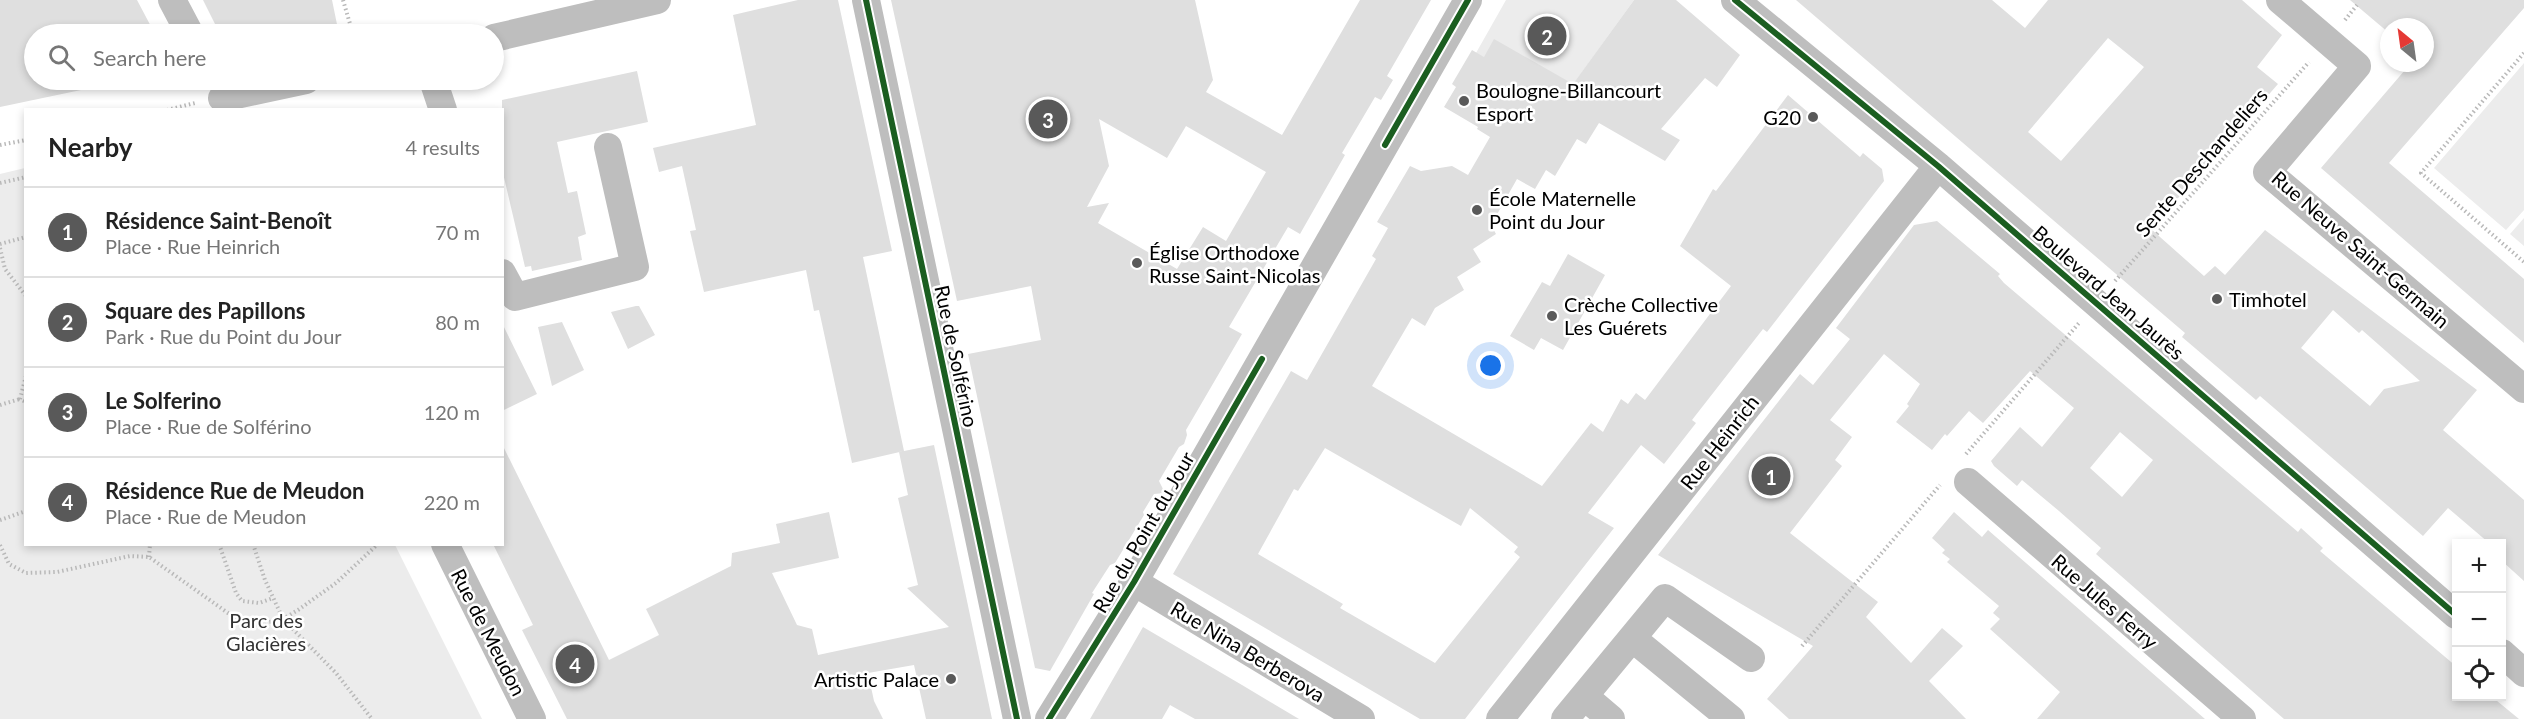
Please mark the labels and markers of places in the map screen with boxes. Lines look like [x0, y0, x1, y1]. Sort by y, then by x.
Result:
pin: 2 [1528, 14, 1566, 58]
place label: Boulogne-Billancourt Esport [1476, 78, 1661, 125]
marker: Boulogne-Billancourt Esport [1457, 94, 1471, 108]
pin: 3 [1028, 96, 1068, 142]
place label: G20 [1763, 105, 1801, 129]
marker: G20 [1806, 110, 1820, 124]
place label: École Maternelle Point du Jour [1489, 186, 1636, 233]
marker: École Maternelle Point du Jour [1470, 203, 1484, 217]
place label: Église Orthodoxe Russe Saint-Nicolas [1149, 240, 1320, 287]
marker: Église Orthodoxe Russe Saint-Nicolas [1130, 256, 1144, 270]
place label: Timhotel [2229, 287, 2307, 311]
place label: Crèche Collective Les Guérets [1564, 292, 1718, 339]
marker: Timhotel [2210, 292, 2224, 306]
marker: Crèche Collective Les Guérets [1545, 309, 1559, 323]
pin: 1 [1752, 454, 1790, 498]
pin: 4 [556, 642, 594, 686]
place label: Artistic Palace [814, 667, 939, 691]
marker: Artistic Palace [944, 672, 958, 686]

